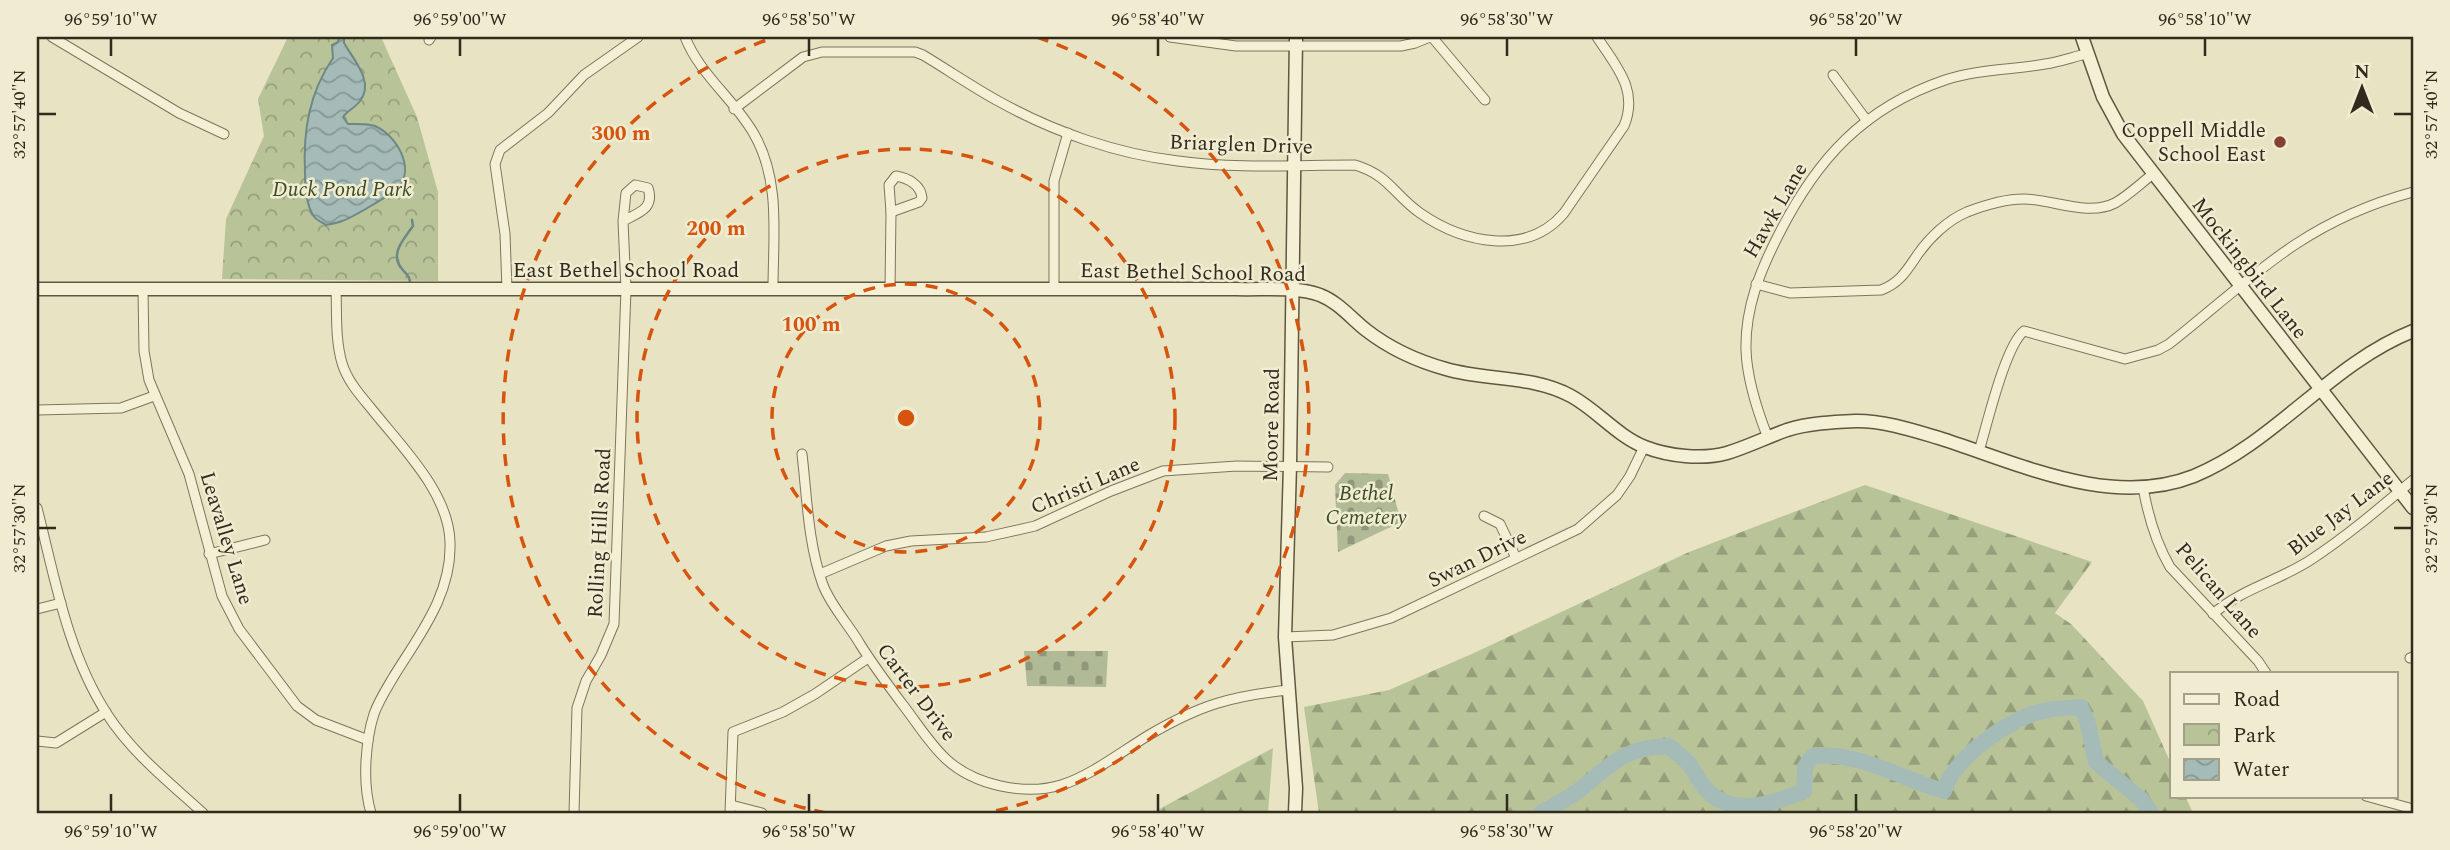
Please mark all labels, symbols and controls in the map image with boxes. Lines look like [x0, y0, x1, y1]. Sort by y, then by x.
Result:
text: 96°59'10"W [64, 6, 158, 33]
text: 96°59'00"W [413, 6, 507, 33]
text: 96°58'50"W [762, 6, 856, 33]
text: 96°58'40"W [1111, 6, 1205, 33]
text: 96°58'30"W [1460, 6, 1554, 33]
text: 96°58'20"W [1809, 6, 1903, 33]
text: 96°58'10"W [2158, 6, 2252, 33]
north arrow [2328, 52, 2398, 122]
text: N [2354, 58, 2370, 87]
text: 32°57'40"N [6, 69, 33, 159]
text: 32°57'40"N [2418, 69, 2445, 159]
place label: Coppell Middle School East [2121, 115, 2266, 171]
text: 300 m [591, 118, 651, 150]
street label: Briarglen Drive [1169, 126, 1313, 163]
marker: Coppell Middle School East [2272, 134, 2288, 150]
street label: Hawk Lane [1736, 157, 1816, 264]
park label: Duck Pond Park [272, 174, 412, 206]
street label: Mockingbird Lane [2183, 191, 2315, 347]
text: 200 m [686, 213, 746, 245]
street label: East Bethel School Road [513, 255, 739, 287]
street label: East Bethel School Road [1080, 255, 1306, 291]
text: 100 m [781, 309, 841, 341]
street label: Moore Road [1255, 368, 1289, 482]
centre of rings [894, 406, 918, 430]
street label: Rolling Hills Road [580, 447, 620, 619]
street label: Christi Lane [1026, 448, 1145, 523]
street label: Blue Jay Lane [2281, 463, 2401, 564]
street label: Leavalley Lane [191, 468, 261, 609]
park label: Bethel Cemetery [1325, 478, 1407, 534]
text: 32°57'30"N [6, 483, 33, 573]
text: 32°57'30"N [2418, 483, 2445, 573]
street label: Swan Drive [1423, 521, 1532, 597]
street label: Pelican Lane [2167, 535, 2270, 646]
street label: Carter Drive [868, 636, 964, 749]
legend [2170, 672, 2398, 798]
text: Road [2233, 684, 2280, 716]
text: Park [2233, 720, 2277, 752]
text: Water [2233, 754, 2289, 786]
text: 96°59'10"W [64, 818, 158, 845]
text: 96°59'00"W [413, 818, 507, 845]
text: 96°58'50"W [762, 818, 856, 845]
text: 96°58'40"W [1111, 818, 1205, 845]
text: 96°58'30"W [1460, 818, 1554, 845]
text: 96°58'20"W [1809, 818, 1903, 845]

